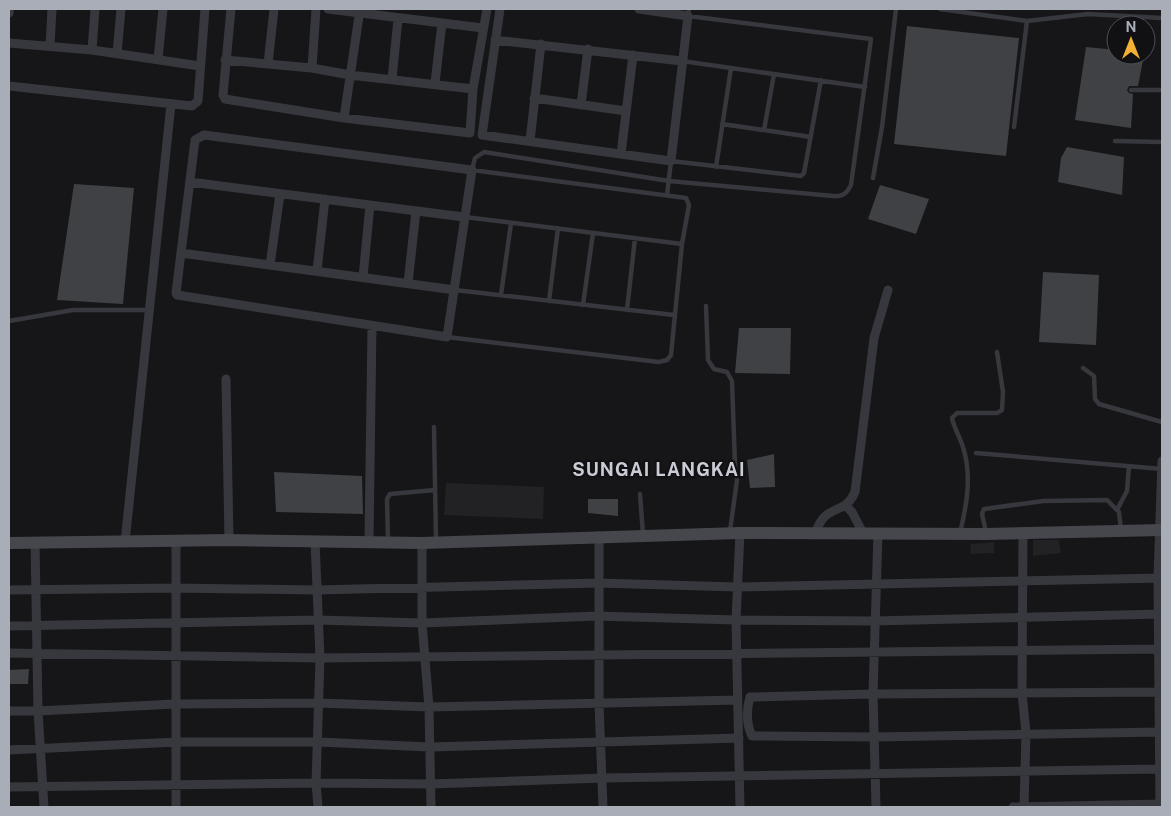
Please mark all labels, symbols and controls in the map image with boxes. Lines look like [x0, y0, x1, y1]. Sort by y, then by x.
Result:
north arrow [1106, 15, 1156, 65]
text: N [1126, 19, 1136, 35]
district label: SUNGAI LANGKAI [572, 459, 746, 480]

